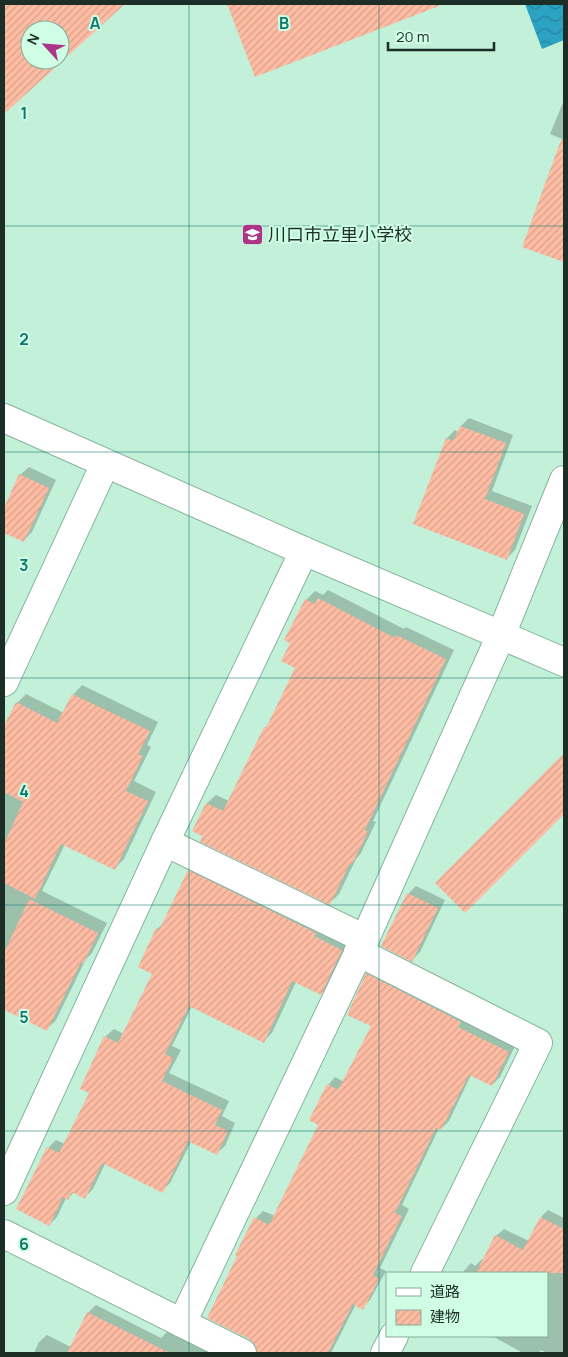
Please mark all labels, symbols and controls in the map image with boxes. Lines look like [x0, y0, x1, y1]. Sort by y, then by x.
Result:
text: A [90, 12, 101, 34]
text: B [279, 12, 289, 34]
north arrow [20, 20, 70, 70]
scale bar [388, 20, 494, 52]
text: 20 m [396, 26, 429, 47]
text: N [22, 30, 44, 48]
text: 1 [20, 102, 28, 124]
school or university icon: 川口市立里小学校 [240, 222, 264, 246]
place label: 川口市立里小学校 [268, 222, 412, 246]
text: 2 [19, 328, 29, 350]
text: 3 [19, 554, 29, 576]
text: 4 [19, 780, 29, 802]
text: 5 [19, 1006, 29, 1028]
text: 6 [19, 1233, 29, 1255]
legend [386, 1272, 548, 1337]
text: 道路 [430, 1281, 460, 1302]
text: 建物 [430, 1306, 460, 1327]

